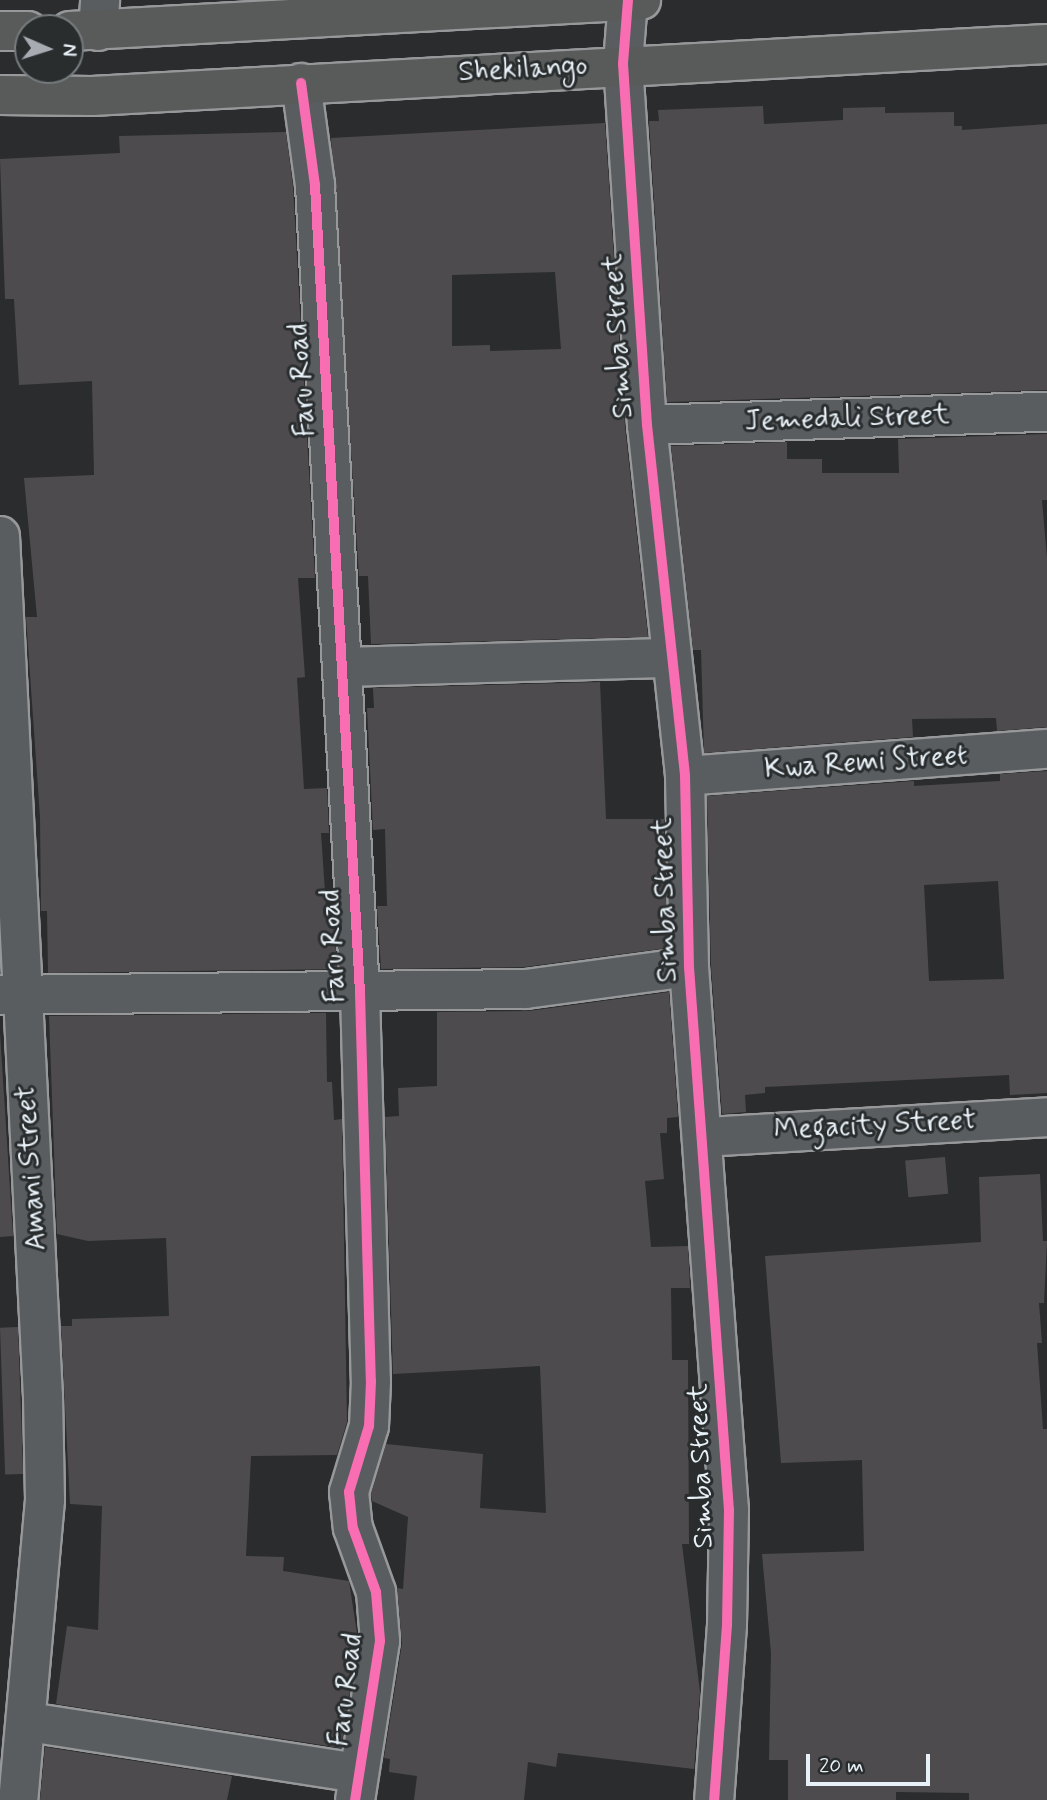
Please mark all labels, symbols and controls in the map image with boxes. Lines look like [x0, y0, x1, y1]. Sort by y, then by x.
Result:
north arrow [14, 14, 84, 84]
text: N [56, 43, 81, 57]
street label: Shekilango [458, 50, 588, 90]
street label: Simba Street [596, 253, 642, 419]
street label: Faru Road [282, 323, 324, 437]
street label: Jemedali Street [744, 399, 950, 439]
street label: Kwa Remi Street [760, 739, 972, 787]
street label: Simba Street [646, 817, 686, 983]
street label: Faru Road [314, 889, 354, 1003]
street label: Amani Street [10, 1085, 54, 1251]
street label: Megacity Street [774, 1104, 976, 1148]
street label: Simba Street [682, 1383, 722, 1549]
street label: Faru Road [323, 1632, 371, 1748]
scale bar [809, 1741, 933, 1785]
text: 20 m [819, 1752, 864, 1780]

